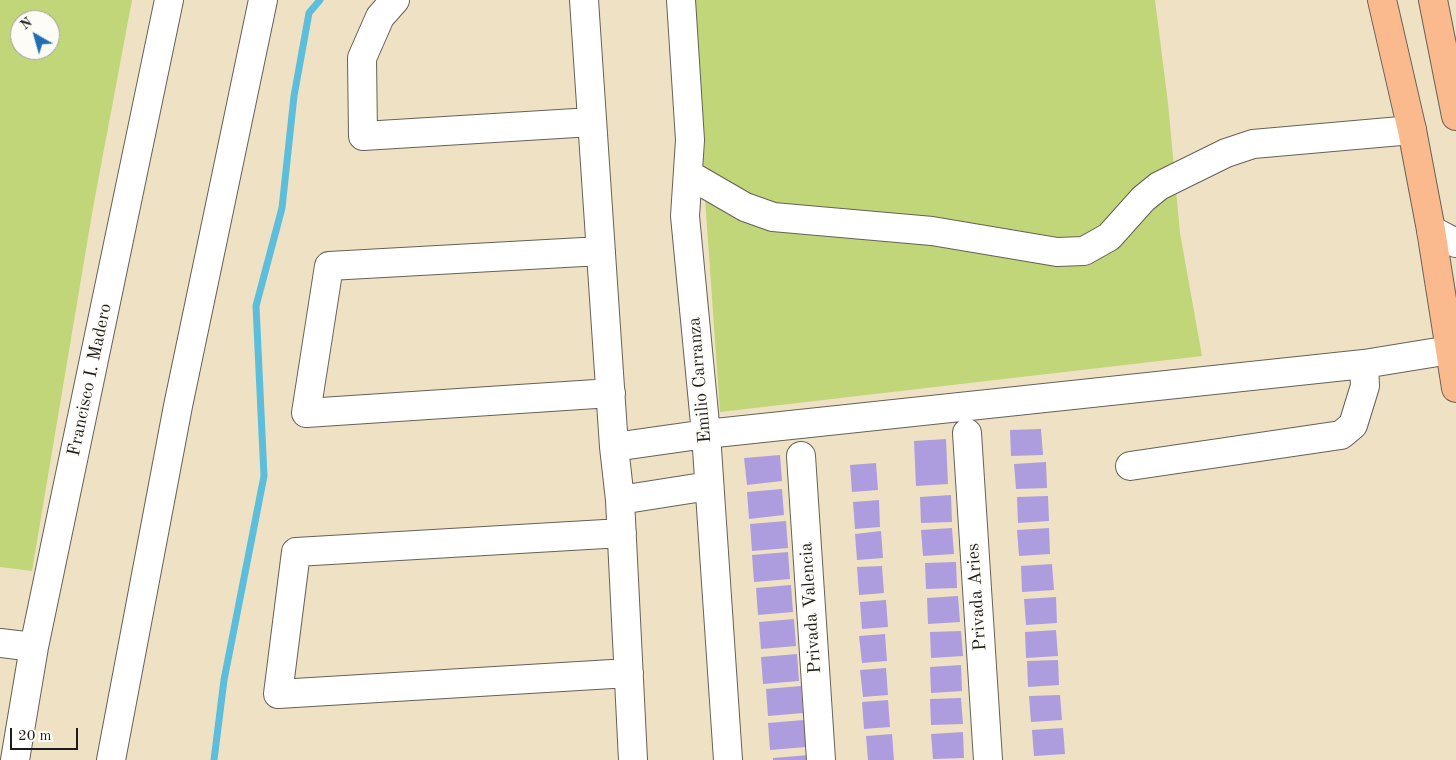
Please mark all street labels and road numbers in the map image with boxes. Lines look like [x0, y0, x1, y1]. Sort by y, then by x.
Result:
street label: Francisco I. Madero [63, 302, 117, 458]
street label: Emilio Carranza [684, 316, 716, 444]
street label: Privada Valencia [796, 542, 826, 674]
street label: Privada Aries [962, 543, 992, 651]

